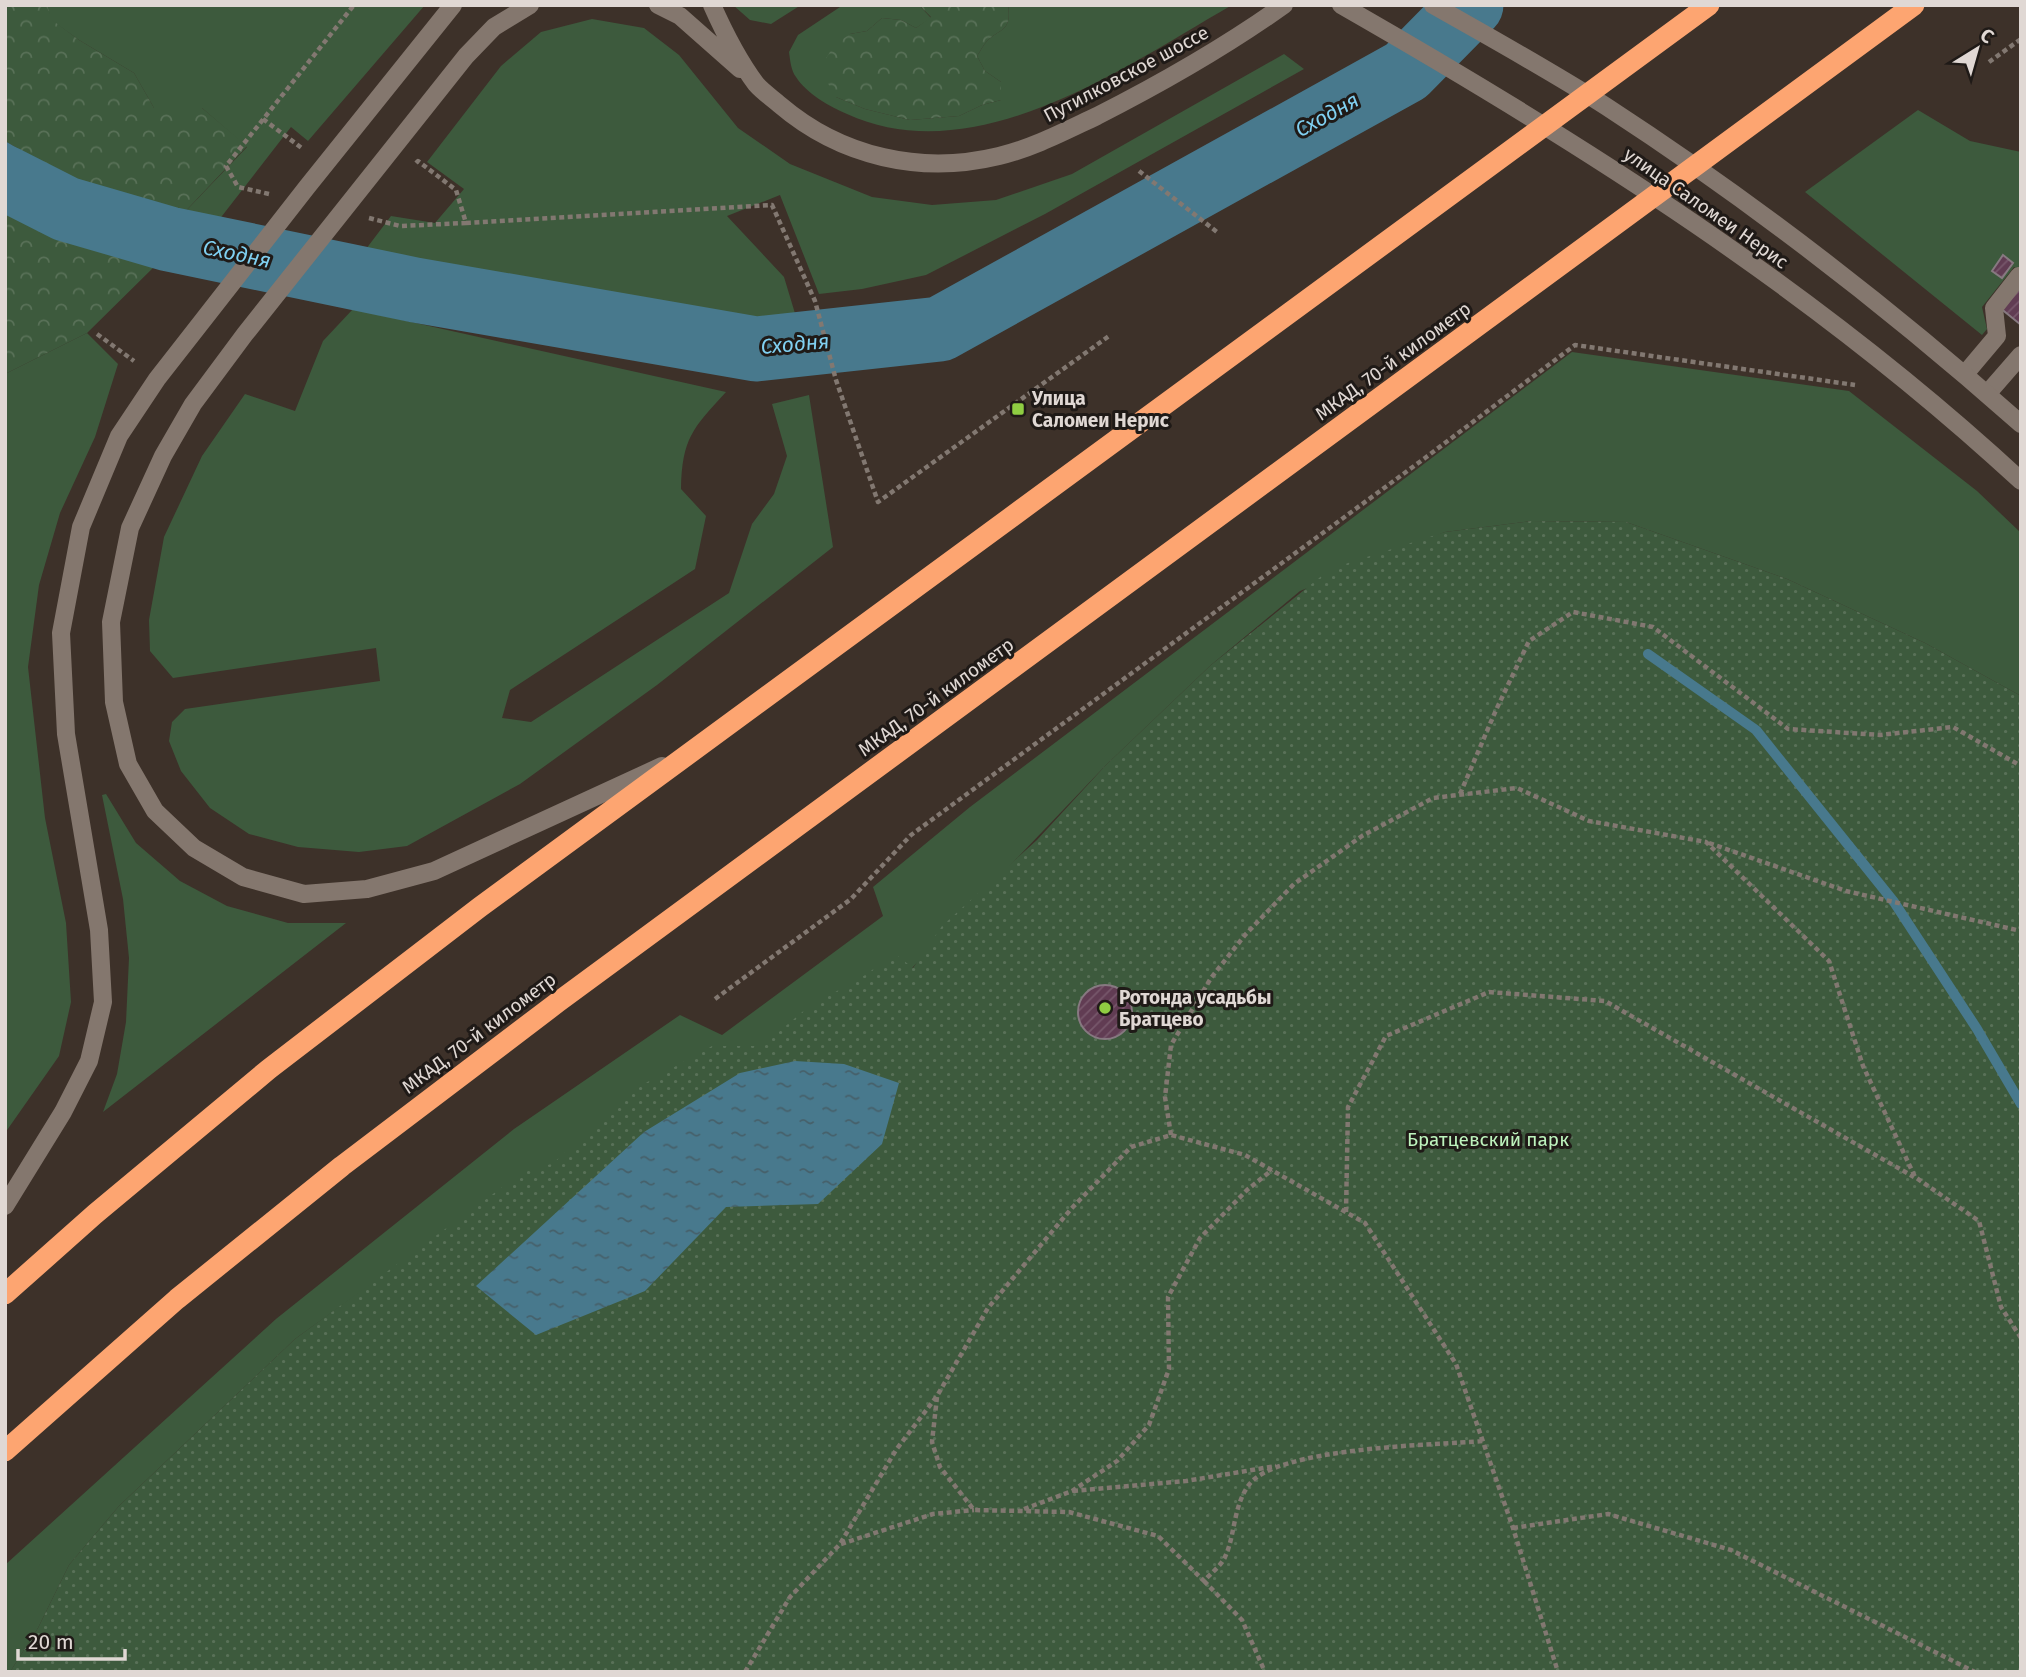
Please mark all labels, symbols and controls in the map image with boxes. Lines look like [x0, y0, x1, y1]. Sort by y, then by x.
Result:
north arrow [1942, 14, 2012, 84]
street label: Путилковское шоссе [1039, 21, 1213, 127]
text: С [1976, 23, 1998, 48]
water label: Сходня [1291, 87, 1363, 143]
street label: улица Саломеи Нерис [1619, 143, 1793, 273]
water label: Сходня [201, 234, 273, 274]
street label: МКАД, 70-й километр [1311, 297, 1475, 425]
water label: Сходня [759, 328, 831, 360]
place label: Улица Саломеи Нерис [1031, 387, 1169, 432]
marker: Улица Саломеи Нерис [1010, 401, 1026, 417]
street label: МКАД, 70-й километр [854, 633, 1018, 761]
street label: МКАД, 70-й километр [397, 968, 561, 1098]
place label: Ротонда усадьбы Братцево [1119, 986, 1271, 1031]
marker: Ротонда усадьбы Братцево [1097, 1000, 1113, 1016]
park label: Братцевский парк [1407, 1128, 1569, 1151]
scale bar [18, 1618, 124, 1662]
text: 20 m [28, 1629, 74, 1655]

